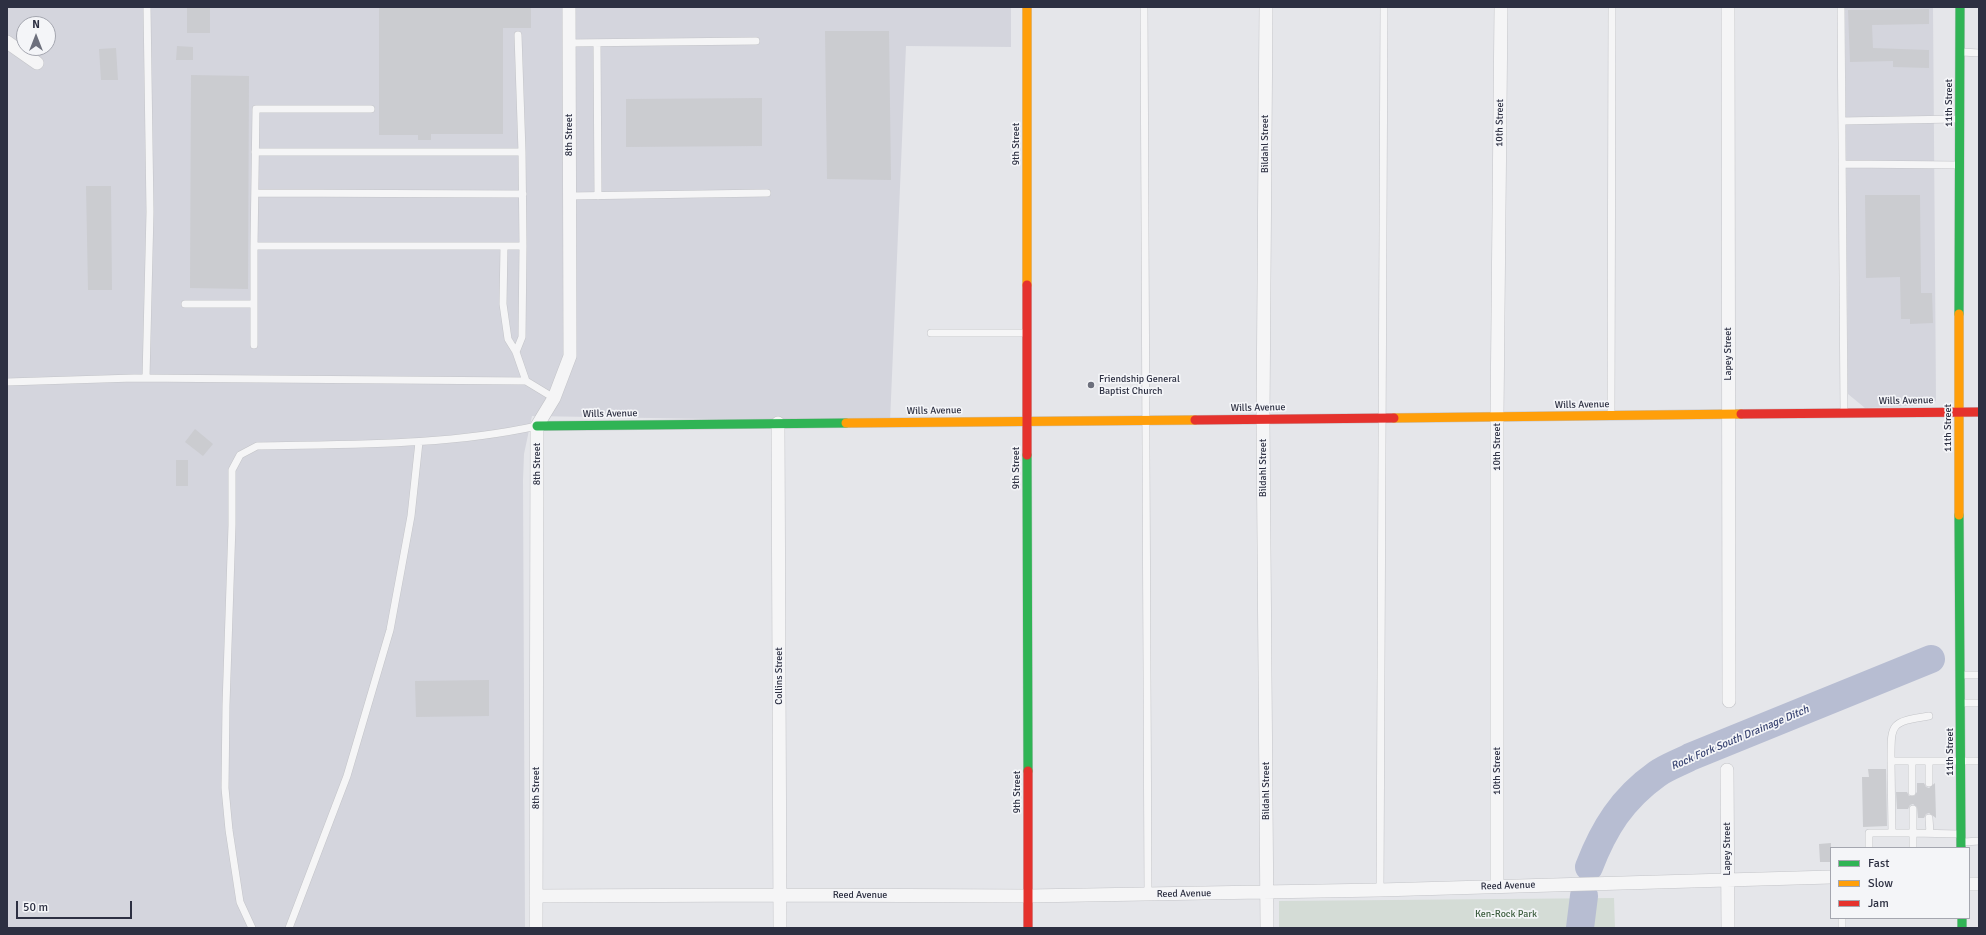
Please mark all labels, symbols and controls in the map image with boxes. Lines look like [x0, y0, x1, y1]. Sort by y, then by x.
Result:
north arrow [16, 16, 56, 56]
text: N [32, 18, 40, 31]
street label: 11th Street [1943, 79, 1955, 127]
street label: 10th Street [1494, 99, 1506, 147]
street label: 8th Street [563, 114, 575, 156]
street label: Bildahl Street [1259, 115, 1271, 173]
street label: 9th Street [1010, 123, 1022, 165]
street label: Lapey Street [1722, 327, 1734, 381]
place label: Friendship General Baptist Church [1099, 373, 1180, 396]
marker: Friendship General Baptist Church [1086, 380, 1096, 390]
street label: Wills Avenue [1878, 395, 1934, 407]
street label: Wills Avenue [1554, 399, 1610, 411]
street label: Wills Avenue [1230, 402, 1286, 414]
street label: 11th Street [1942, 404, 1954, 452]
street label: Wills Avenue [906, 405, 962, 417]
street label: Wills Avenue [582, 408, 638, 420]
street label: 10th Street [1491, 423, 1503, 471]
street label: Bildahl Street [1257, 439, 1269, 497]
street label: 8th Street [531, 443, 543, 485]
street label: 9th Street [1010, 447, 1022, 489]
street label: Collins Street [773, 647, 785, 705]
water label: Rock Fork South Drainage Ditch [1669, 703, 1811, 773]
street label: 11th Street [1944, 728, 1956, 776]
street label: 10th Street [1491, 747, 1503, 795]
street label: Bildahl Street [1260, 762, 1272, 820]
street label: 8th Street [530, 767, 542, 809]
street label: 9th Street [1011, 771, 1023, 813]
street label: Lapey Street [1721, 822, 1733, 876]
legend [1830, 847, 1970, 919]
text: Fast [1868, 856, 1889, 871]
text: Slow [1868, 876, 1893, 891]
street label: Reed Avenue [1480, 879, 1536, 893]
street label: Reed Avenue [1157, 888, 1211, 900]
street label: Reed Avenue [833, 889, 887, 901]
scale bar [18, 893, 134, 919]
text: Jam [1868, 896, 1889, 911]
text: 50 m [23, 900, 48, 915]
park label: Ken-Rock Park [1475, 908, 1537, 920]

